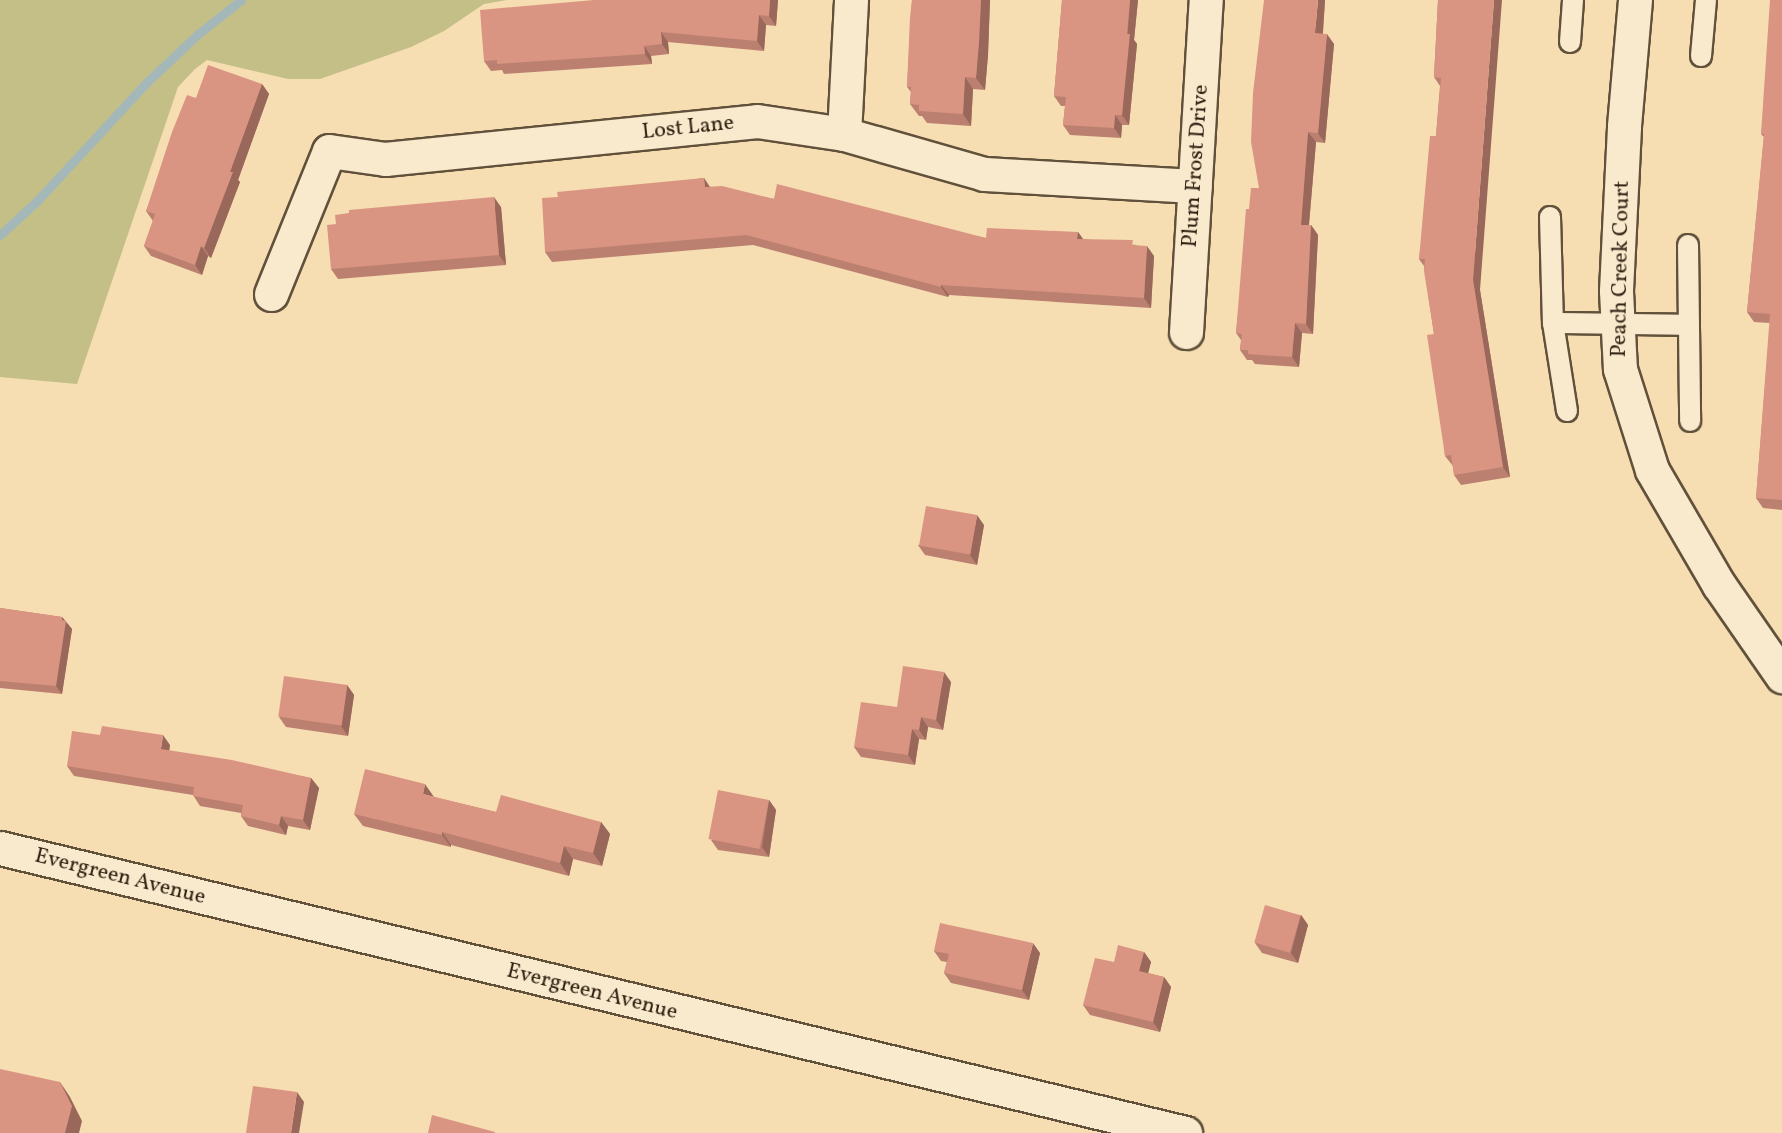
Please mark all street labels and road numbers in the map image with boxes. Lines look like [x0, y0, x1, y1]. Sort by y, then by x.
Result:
street label: Plum Frost Drive [1177, 84, 1215, 248]
street label: Lost Lane [641, 110, 735, 146]
street label: Peach Creek Court [1606, 180, 1636, 358]
street label: Evergreen Avenue [32, 843, 208, 911]
street label: Evergreen Avenue [504, 958, 680, 1026]

